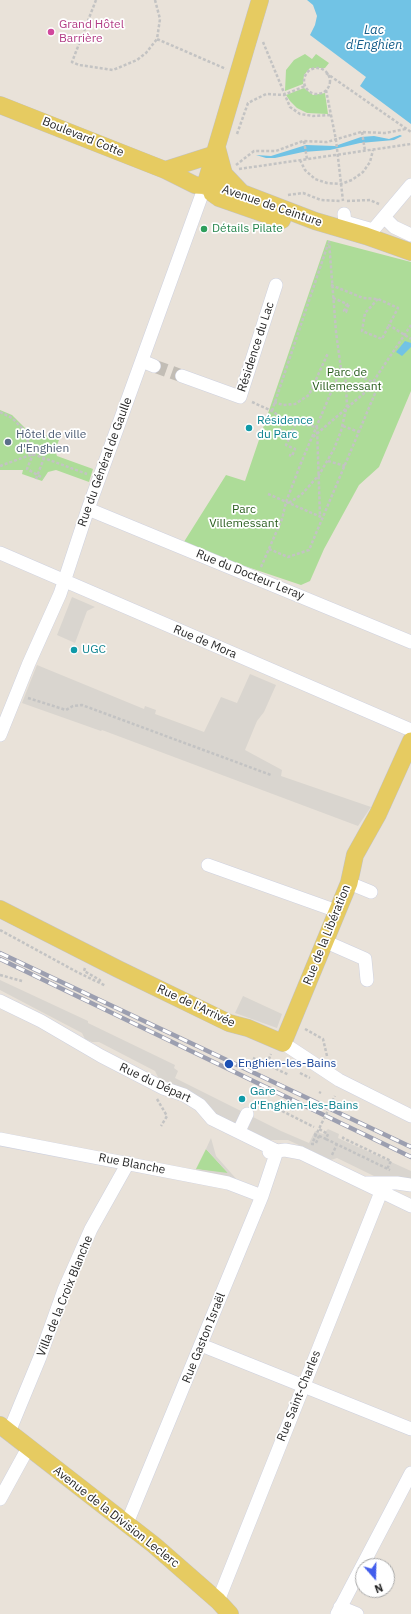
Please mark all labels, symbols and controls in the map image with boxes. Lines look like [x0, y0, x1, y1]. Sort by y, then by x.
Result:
place label: Grand Hôtel Barrière [59, 18, 124, 46]
water label: Lac d'Enghien [346, 22, 402, 53]
marker: Grand Hôtel Barrière [46, 27, 56, 37]
street label: Boulevard Cotte [40, 114, 126, 160]
street label: Avenue de Ceinture [220, 182, 324, 230]
place label: Détails Pilate [212, 222, 283, 236]
marker: Détails Pilate [199, 224, 209, 234]
street label: Résidence du Lac [235, 300, 277, 394]
park label: Parc de Villemessant [312, 366, 382, 394]
street label: Rue du Général de Gaulle [75, 395, 135, 529]
place label: Résidence du Parc [257, 414, 313, 442]
marker: Résidence du Parc [244, 423, 254, 433]
place label: Hôtel de ville d'Enghien [16, 428, 86, 456]
marker: Hôtel de ville d'Enghien [3, 437, 13, 447]
park label: Parc Villemessant [209, 503, 279, 531]
street label: Rue du Docteur Leray [194, 547, 306, 603]
street label: Rue de Mora [171, 622, 239, 662]
place label: UGC [82, 643, 106, 657]
marker: UGC [69, 645, 79, 655]
street label: Rue de la Libération [300, 883, 354, 987]
street label: Rue de l'Arrivée [155, 982, 237, 1030]
place label: Enghien-les-Bains [238, 1057, 336, 1071]
marker: Enghien-les-Bains [223, 1058, 235, 1070]
street label: Rue du Départ [117, 1060, 193, 1106]
place label: Gare d'Enghien-les-Bains [250, 1085, 358, 1113]
marker: Gare d'Enghien-les-Bains [237, 1094, 247, 1104]
street label: Rue Blanche [97, 1150, 167, 1178]
street label: Villa de la Croix Blanche [34, 1233, 96, 1359]
street label: Rue Gaston Israël [179, 1291, 229, 1385]
street label: Rue Saint-Charles [274, 1348, 324, 1444]
street label: Avenue de la Division Leclerc [50, 1463, 182, 1571]
north arrow [355, 1558, 395, 1598]
text: N [373, 1580, 385, 1596]

